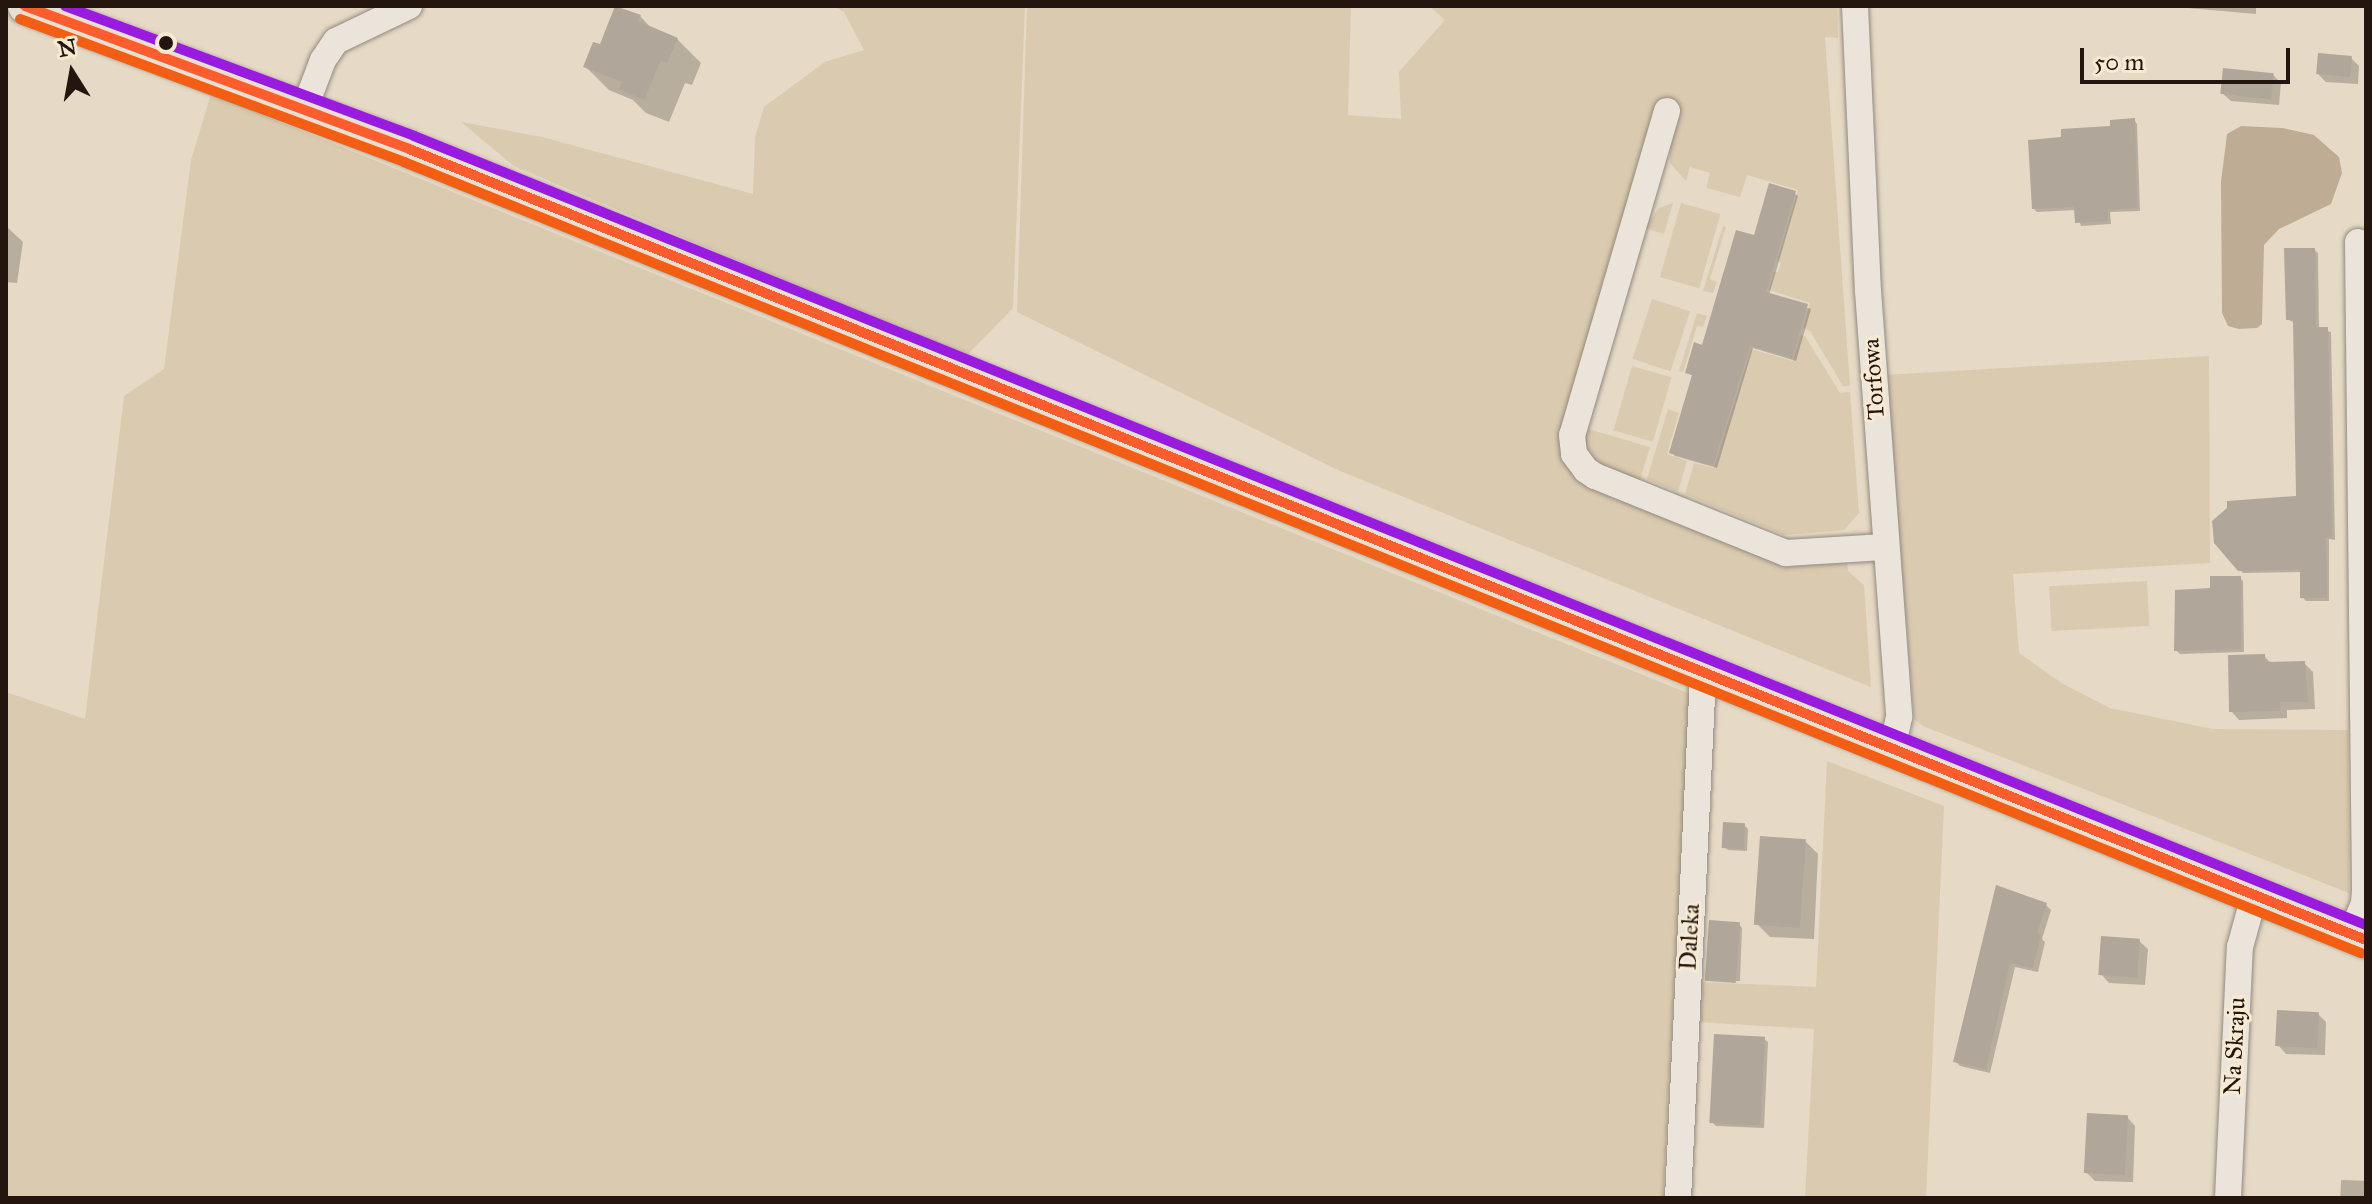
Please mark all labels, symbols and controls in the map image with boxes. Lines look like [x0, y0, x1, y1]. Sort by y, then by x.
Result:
north arrow [32, 32, 112, 112]
scale bar [2084, 32, 2294, 82]
text: N [56, 33, 79, 63]
unlabelled marker [158, 35, 174, 51]
text: 50 m [2094, 47, 2144, 77]
street label: Torfowa [1857, 337, 1891, 421]
street label: Daleka [1674, 903, 1706, 971]
street label: Na Skraju [2218, 996, 2252, 1096]

